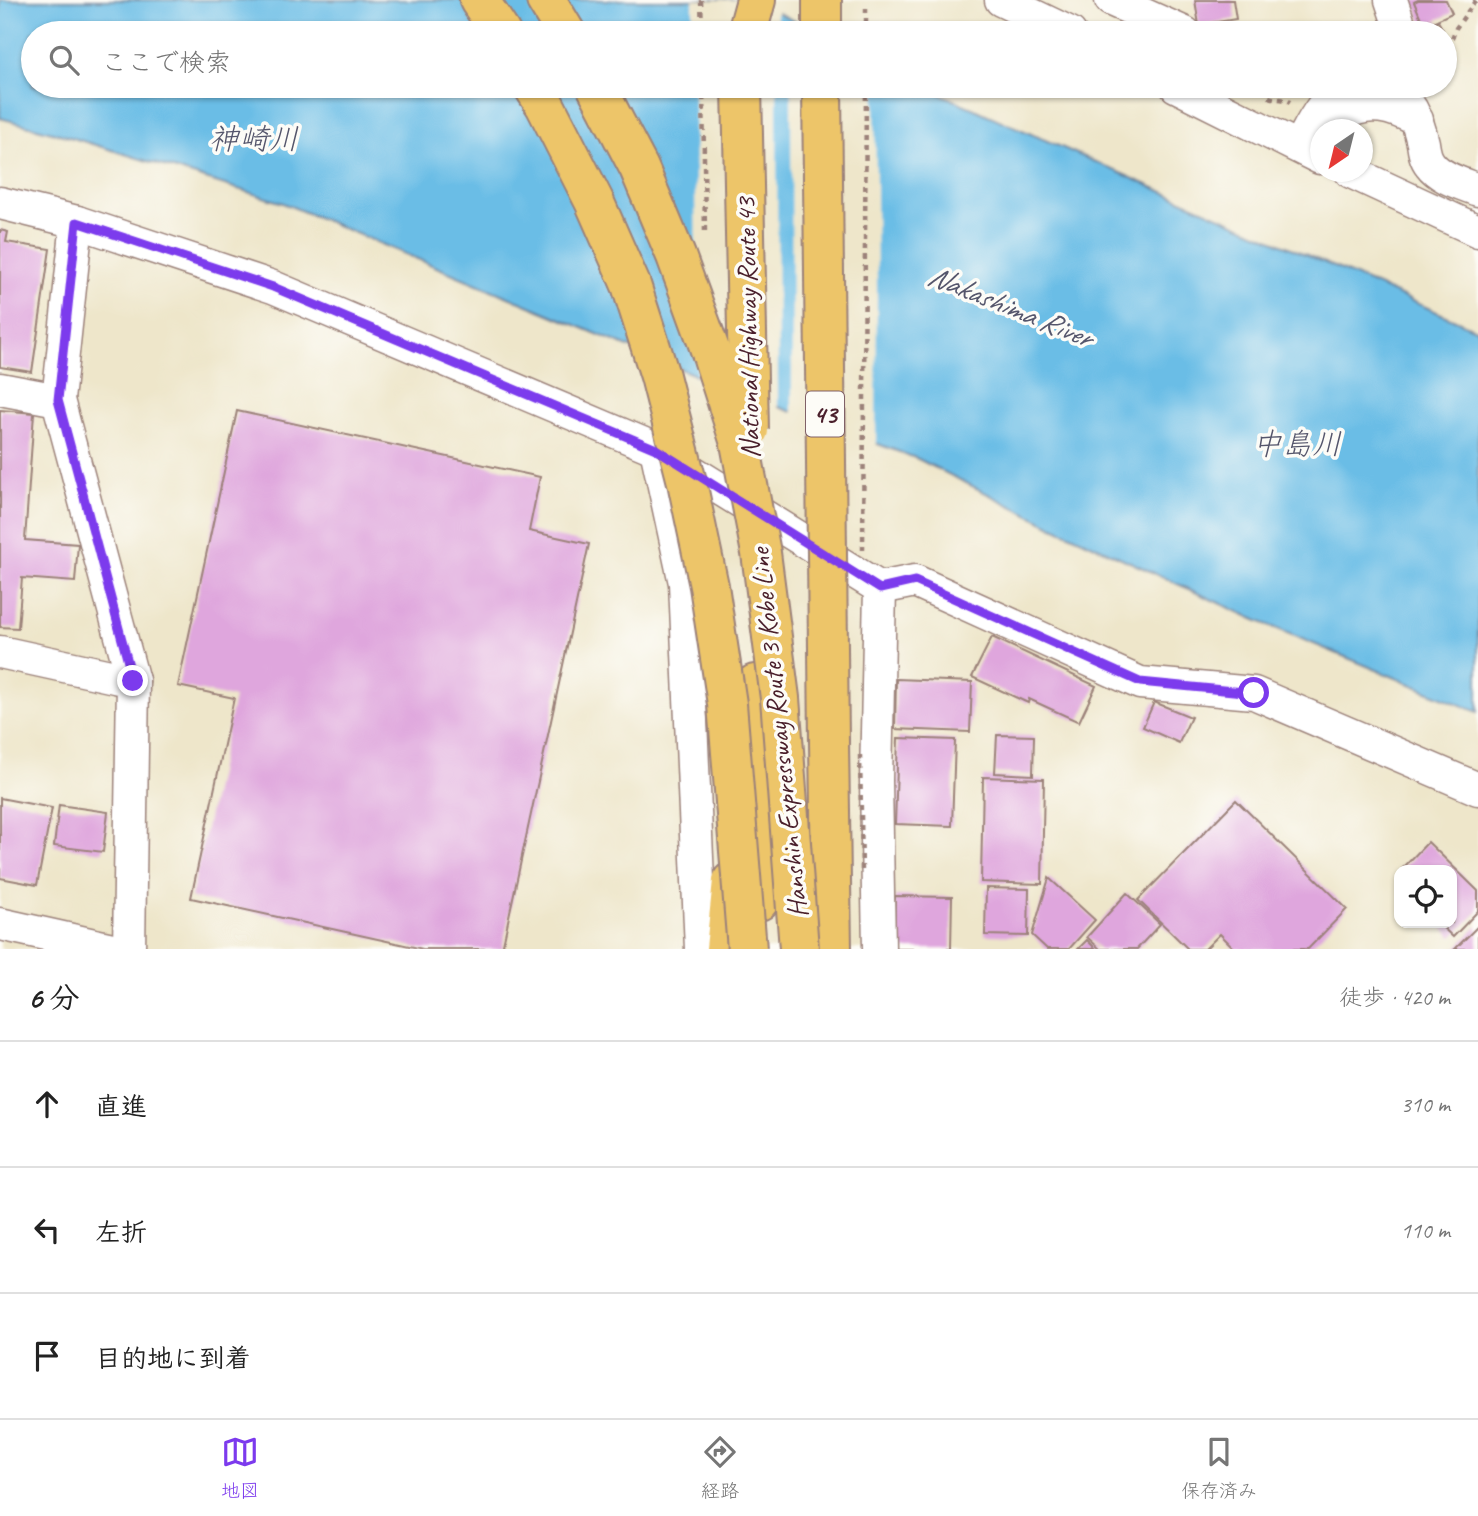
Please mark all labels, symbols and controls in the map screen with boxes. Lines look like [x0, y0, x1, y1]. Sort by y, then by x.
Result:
search box [21, 21, 1457, 98]
icon: search [45, 41, 83, 79]
text: ここで検索 [101, 46, 231, 79]
north arrow [1310, 119, 1373, 182]
water label: 神崎川 [209, 120, 299, 158]
street label: National Highway Route 43 [728, 195, 767, 459]
water label: Nakashima River [923, 256, 1102, 358]
road number: 43 [806, 392, 844, 436]
water label: 中島川 [1252, 425, 1342, 463]
street label: Hanshin Expressway Route 3 Kobe Line [741, 544, 815, 920]
route end [117, 665, 148, 696]
route start [1238, 677, 1269, 708]
map controls [1394, 865, 1457, 928]
button: locate [1394, 865, 1457, 928]
text: 6 分 [28, 979, 79, 1017]
text: 徒歩 · 420 m [1339, 983, 1450, 1012]
icon: ahead [28, 1085, 66, 1123]
text: 直進 [95, 1090, 147, 1123]
text: 310 m [1401, 1090, 1450, 1119]
icon: left [28, 1211, 66, 1249]
text: 左折 [95, 1216, 147, 1249]
text: 110 m [1401, 1216, 1450, 1245]
icon: arrive [28, 1337, 66, 1375]
text: 目的地に到着 [95, 1342, 251, 1375]
tab: 地図 [221, 1433, 259, 1503]
tab: 経路 [701, 1433, 739, 1503]
tab: 保存済み [1181, 1433, 1257, 1503]

